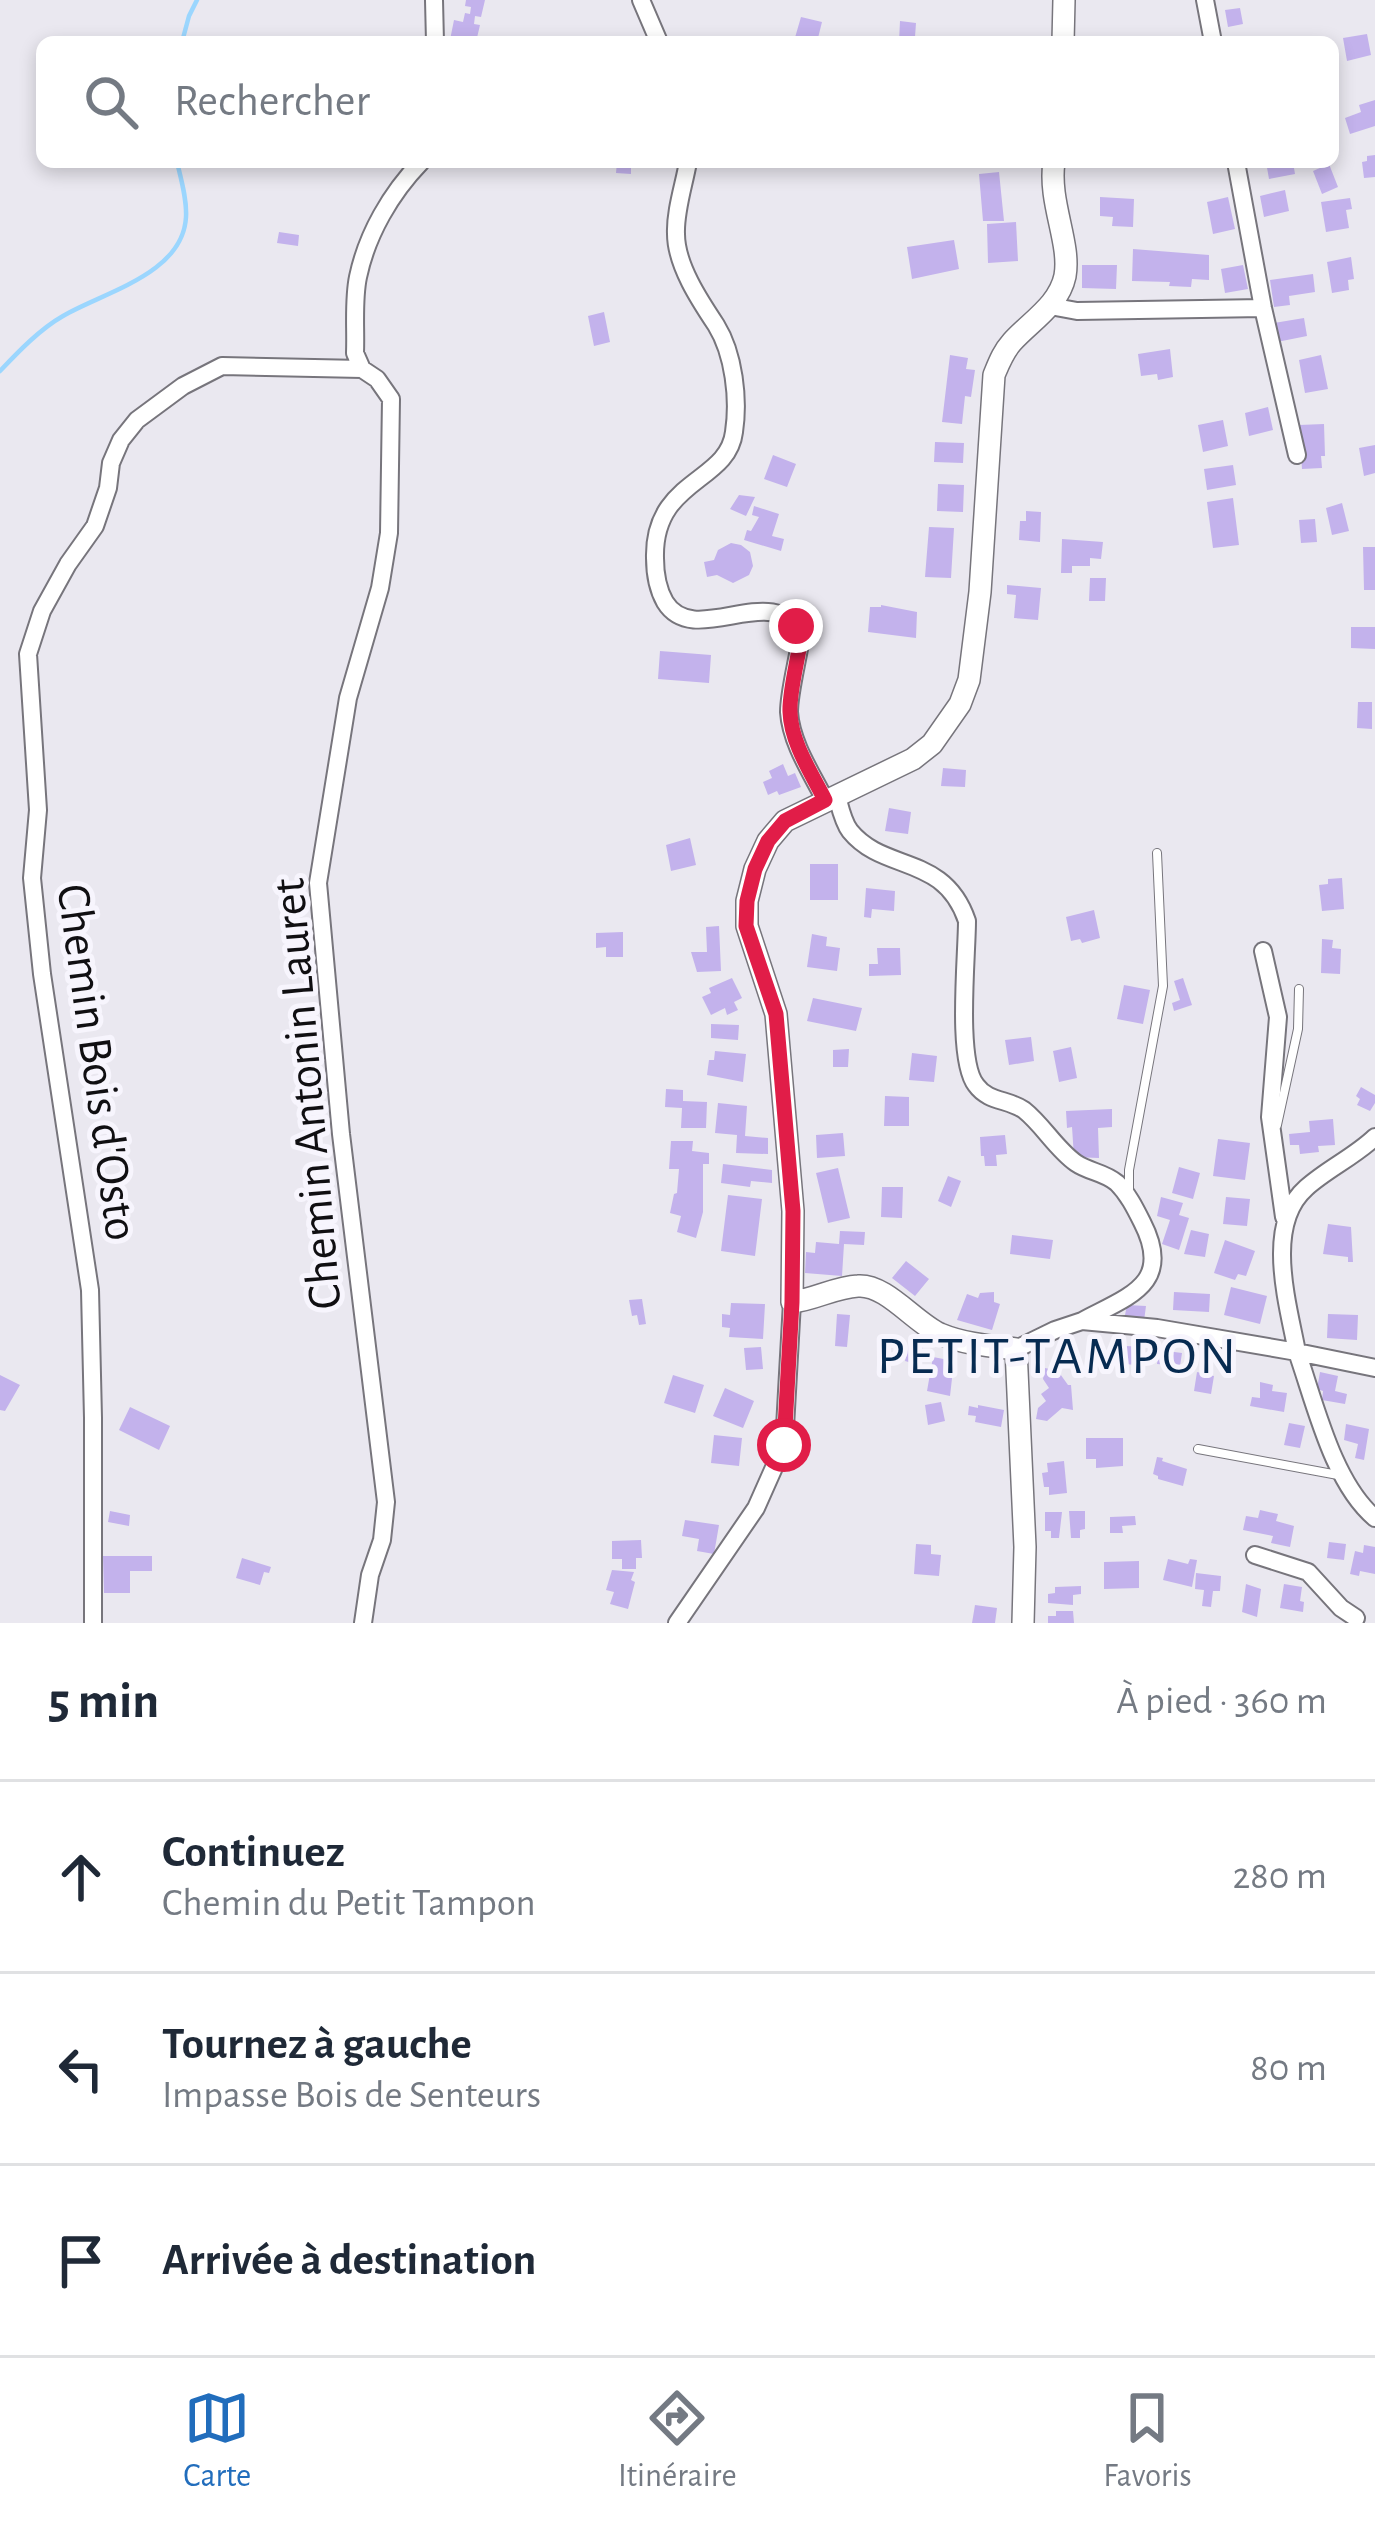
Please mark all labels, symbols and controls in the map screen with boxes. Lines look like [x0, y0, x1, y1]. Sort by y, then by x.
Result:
search box [36, 36, 1339, 168]
icon: search [78, 69, 144, 135]
text: Rechercher [174, 79, 370, 124]
route end [769, 599, 823, 653]
street label: Chemin Antonin Lauret [265, 876, 351, 1311]
street label: Chemin Bois d'Osto [47, 881, 145, 1244]
district label: PETIT-TAMPON [877, 1330, 1239, 1384]
route start [757, 1418, 811, 1472]
text: 5 min [48, 1676, 159, 1727]
text: À pied · 360 m [1116, 1682, 1327, 1721]
text: Continuez [162, 1830, 345, 1875]
icon: ahead [48, 1844, 114, 1910]
text: 280 m [1233, 1857, 1327, 1896]
text: Chemin du Petit Tampon [162, 1884, 536, 1923]
text: Tournez à gauche [162, 2022, 472, 2067]
icon: left [48, 2036, 114, 2102]
text: 80 m [1250, 2049, 1327, 2088]
text: Impasse Bois de Senteurs [162, 2076, 541, 2115]
icon: arrive [48, 2228, 114, 2294]
text: Arrivée à destination [162, 2238, 536, 2283]
tab: Carte [183, 2385, 251, 2497]
tab: Itinéraire [618, 2385, 737, 2497]
tab: Favoris [1103, 2385, 1192, 2497]

